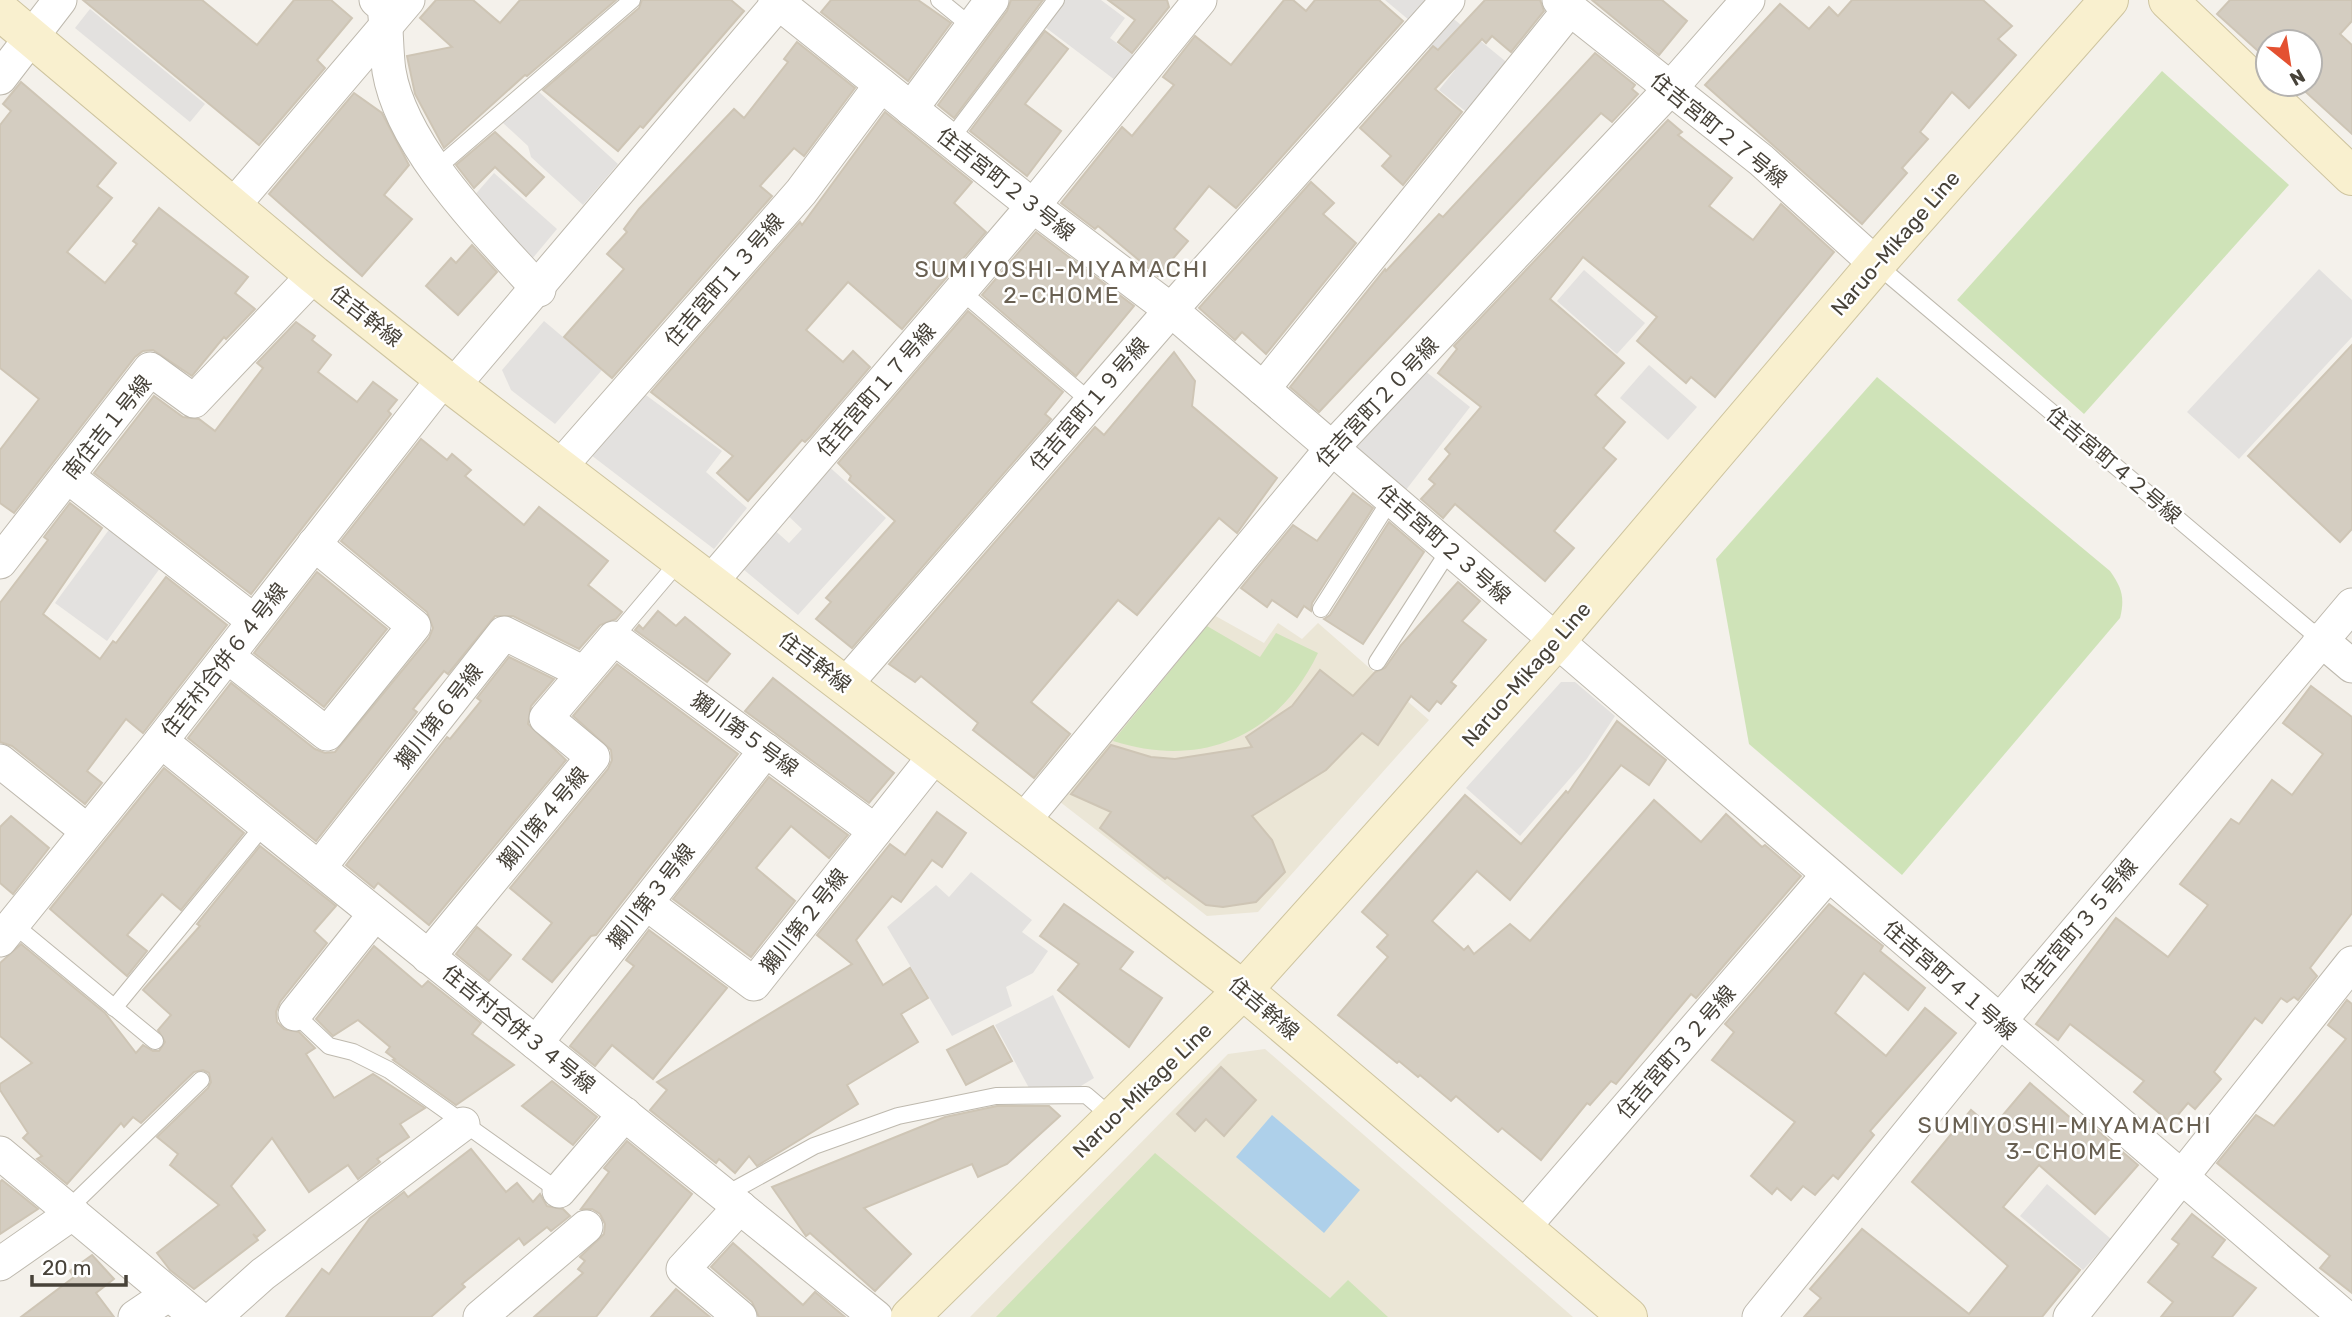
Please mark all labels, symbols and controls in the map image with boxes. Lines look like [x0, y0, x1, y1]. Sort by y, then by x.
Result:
north arrow [2254, 28, 2324, 98]
text: N [2286, 64, 2309, 91]
street label: 住吉宮町２７号線 [1646, 67, 1792, 193]
street label: 住吉宮町２３号線 [932, 122, 1080, 246]
street label: Naruo-Mikage Line [1825, 165, 1965, 321]
street label: 住吉宮町１３号線 [659, 208, 789, 352]
district label: SUMIYOSHI-MIYAMACHI 2-CHOME [914, 255, 1210, 309]
street label: 住吉幹線 [325, 280, 407, 352]
street label: 住吉宮町１７号線 [811, 318, 941, 462]
street label: 住吉宮町１９号線 [1024, 332, 1154, 476]
street label: 住吉宮町２０号線 [1311, 332, 1443, 472]
street label: 南住吉１号線 [58, 370, 156, 484]
street label: 住吉宮町４２号線 [2042, 401, 2186, 529]
street label: 住吉宮町２３号線 [1372, 479, 1516, 609]
street label: 住吉村合併６４号線 [156, 578, 292, 742]
street label: Naruo-Mikage Line [1456, 596, 1596, 752]
street label: 住吉幹線 [774, 627, 856, 697]
street label: 獺川第６号線 [390, 659, 488, 773]
street label: 獺川第５号線 [687, 687, 803, 781]
street label: 獺川第４号線 [493, 762, 593, 874]
street label: 獺川第３号線 [602, 839, 700, 953]
street label: 住吉宮町３５号線 [2015, 854, 2143, 998]
street label: 獺川第２号線 [755, 864, 853, 978]
street label: 住吉宮町４１号線 [1878, 915, 2022, 1045]
street label: 住吉村合併３４号線 [438, 960, 600, 1098]
street label: 住吉幹線 [1224, 971, 1304, 1045]
street label: 住吉宮町３２号線 [1611, 980, 1741, 1124]
street label: Naruo-Mikage Line [1067, 1017, 1217, 1163]
district label: SUMIYOSHI-MIYAMACHI 3-CHOME [1917, 1111, 2213, 1165]
scale bar [32, 1244, 126, 1288]
text: 20 m [42, 1255, 91, 1280]

